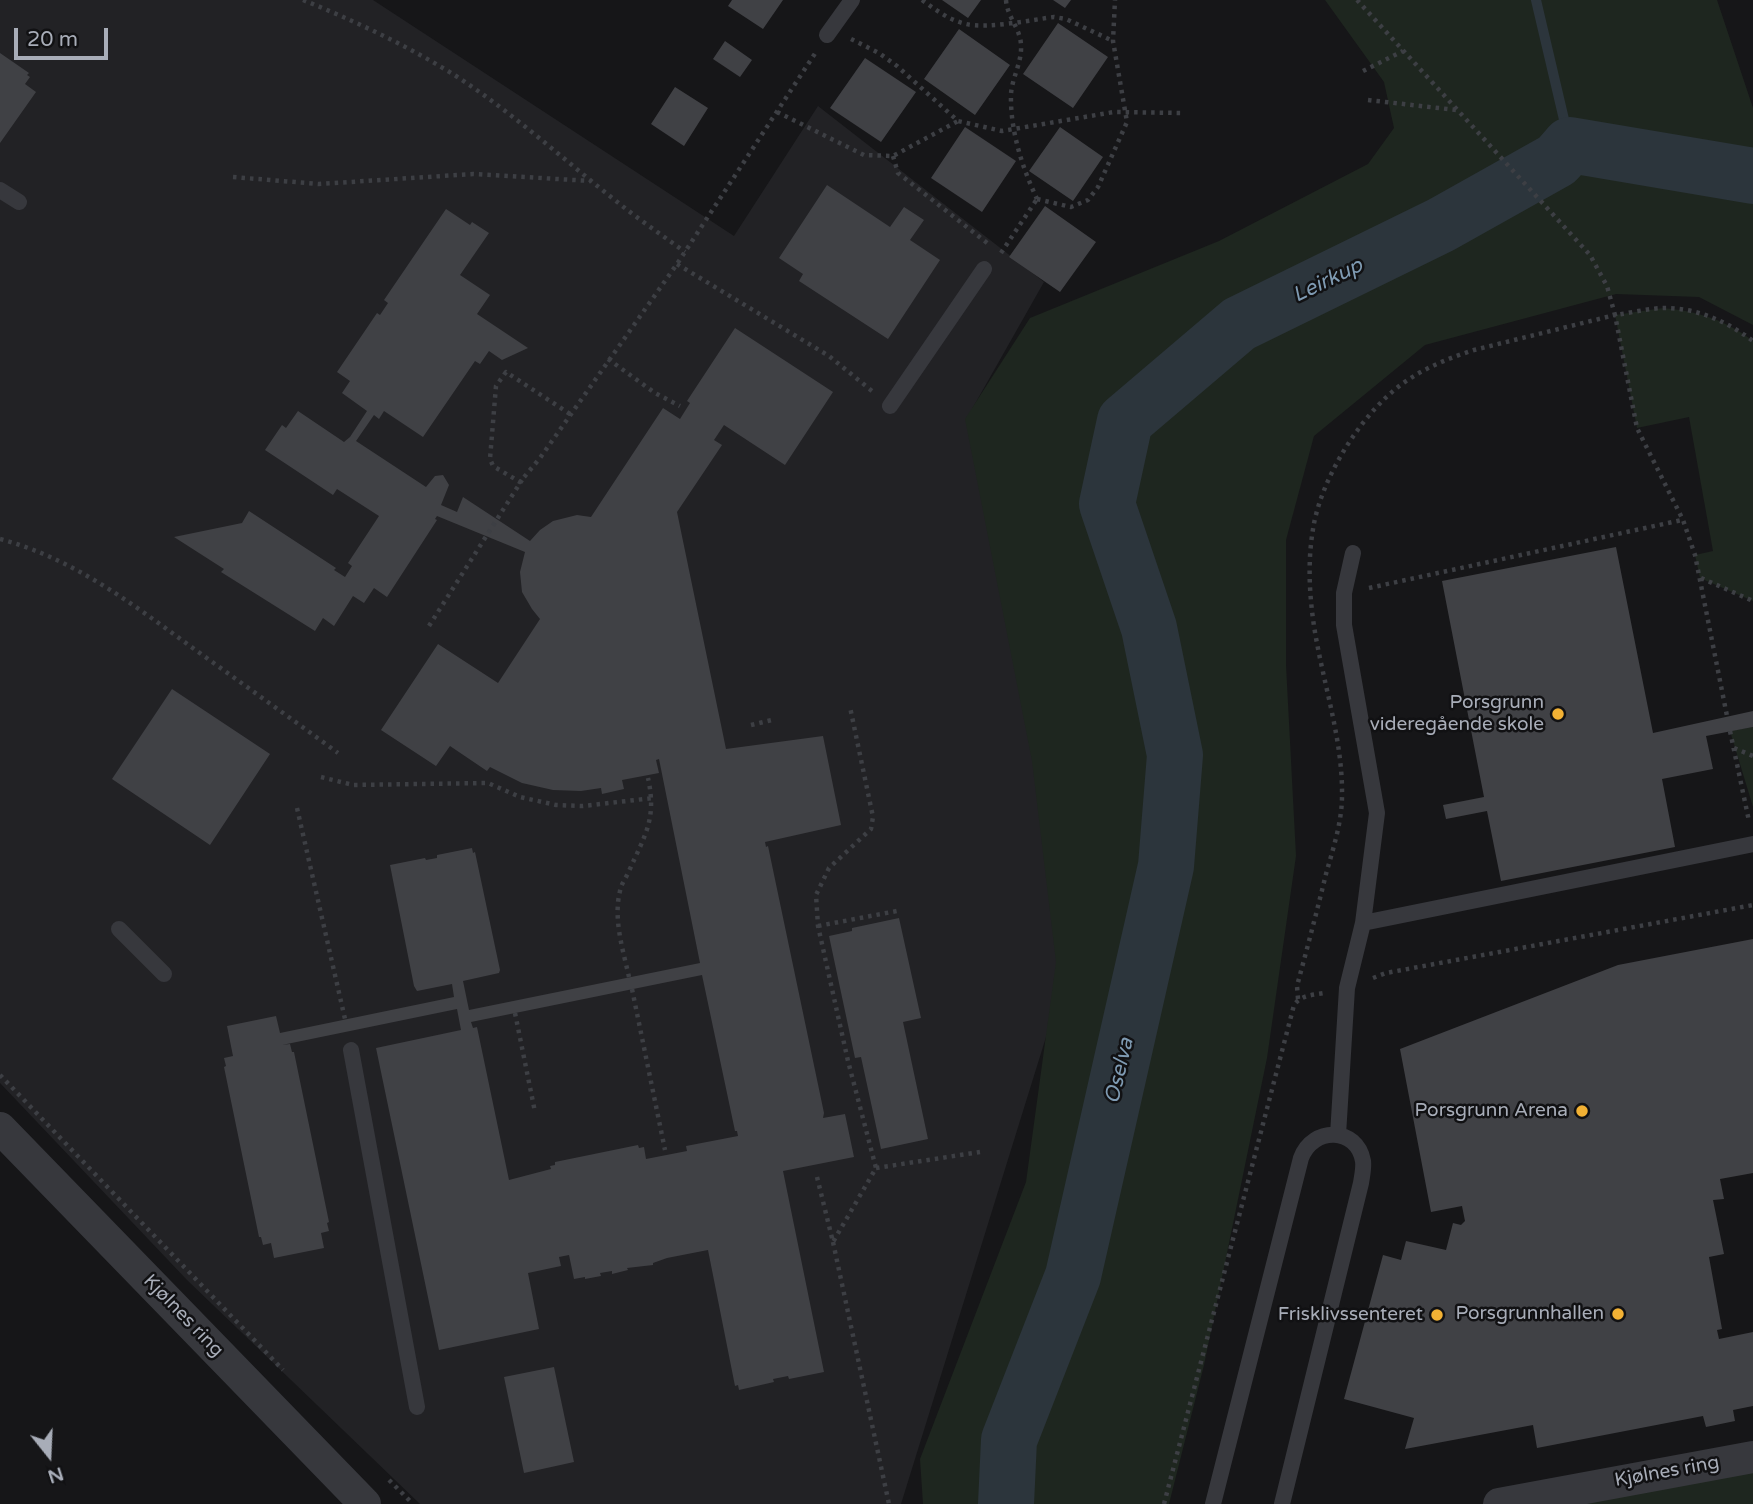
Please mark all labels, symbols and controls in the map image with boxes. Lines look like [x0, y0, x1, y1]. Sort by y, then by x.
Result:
scale bar [18, 14, 112, 58]
text: 20 m [27, 27, 78, 52]
water label: Leirkup [1289, 253, 1367, 309]
place label: Porsgrunn videregående skole [1370, 692, 1544, 736]
marker: Porsgrunn videregående skole [1550, 706, 1566, 722]
water label: Oselva [1100, 1036, 1140, 1106]
place label: Porsgrunn Arena [1415, 1100, 1568, 1122]
marker: Porsgrunn Arena [1574, 1103, 1590, 1119]
street label: Kjølnes ring [138, 1270, 228, 1362]
place label: Porsgrunnhallen [1456, 1303, 1604, 1325]
place label: Frisklivssenteret [1278, 1304, 1423, 1326]
marker: Porsgrunnhallen [1610, 1306, 1626, 1322]
marker: Frisklivssenteret [1429, 1307, 1445, 1323]
north arrow [14, 1420, 84, 1490]
street label: Kjølnes ring [1613, 1452, 1721, 1492]
text: N [45, 1462, 66, 1488]

